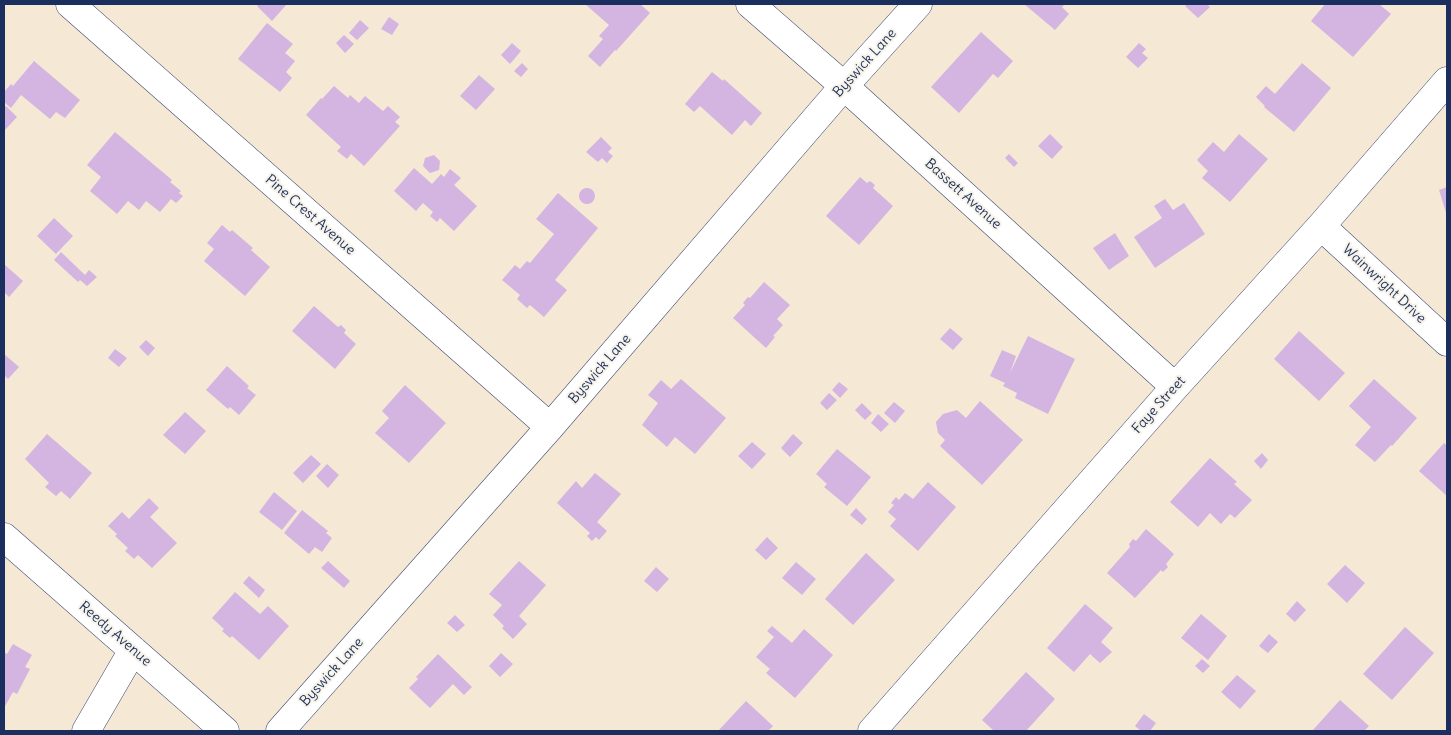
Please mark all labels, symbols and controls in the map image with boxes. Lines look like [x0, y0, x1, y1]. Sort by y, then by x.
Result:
street label: Byswick Lane [830, 25, 900, 101]
street label: Bassett Avenue [921, 155, 1005, 233]
street label: Pine Crest Avenue [262, 171, 358, 259]
street label: Wainwright Drive [1339, 241, 1429, 327]
street label: Byswick Lane [565, 331, 635, 407]
street label: Faye Street [1129, 373, 1189, 437]
street label: Reedy Avenue [75, 598, 155, 670]
street label: Byswick Lane [297, 634, 367, 710]

